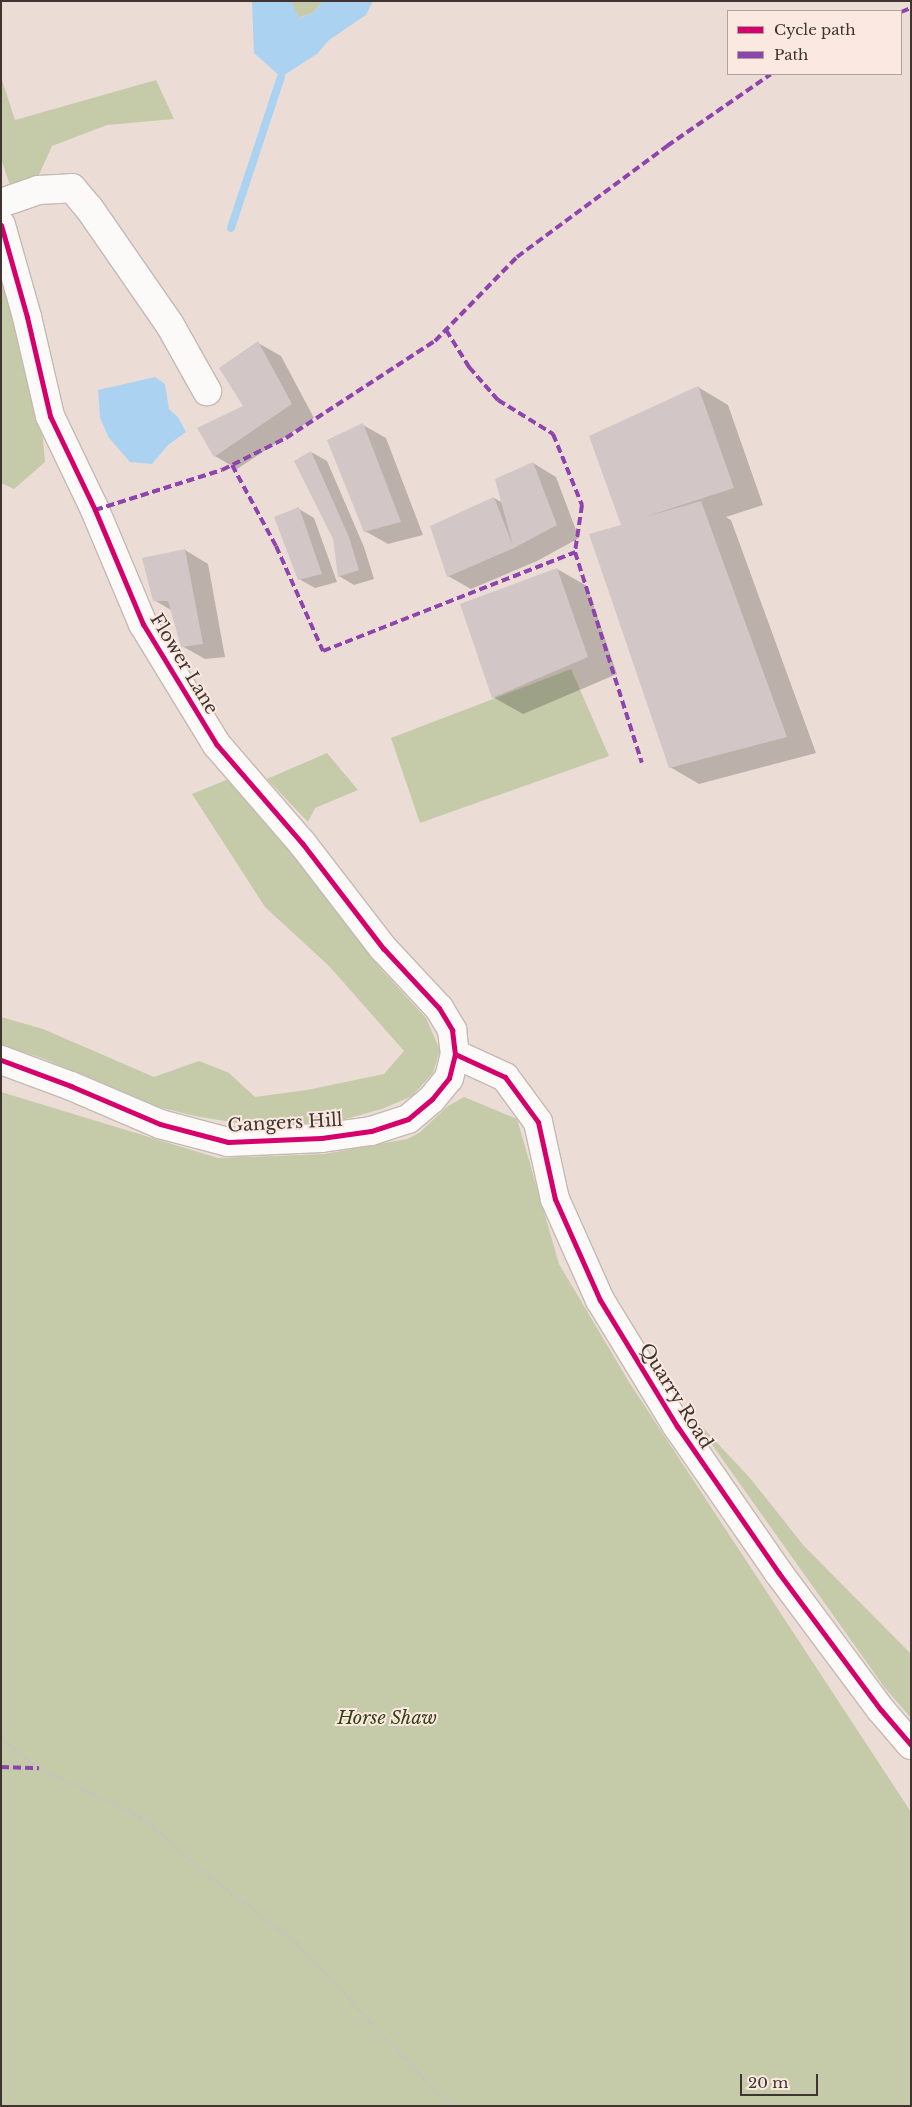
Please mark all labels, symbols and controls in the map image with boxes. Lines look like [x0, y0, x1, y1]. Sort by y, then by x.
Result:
legend [727, 10, 902, 75]
text: Cycle path [774, 20, 856, 39]
text: Path [774, 45, 808, 64]
street label: Flower Lane [145, 609, 223, 719]
street label: Gangers Hill [227, 1109, 343, 1137]
street label: Quarry Road [635, 1339, 717, 1453]
park label: Horse Shaw [337, 1707, 437, 1729]
scale bar [742, 2064, 820, 2096]
text: 20 m [748, 2073, 788, 2092]

